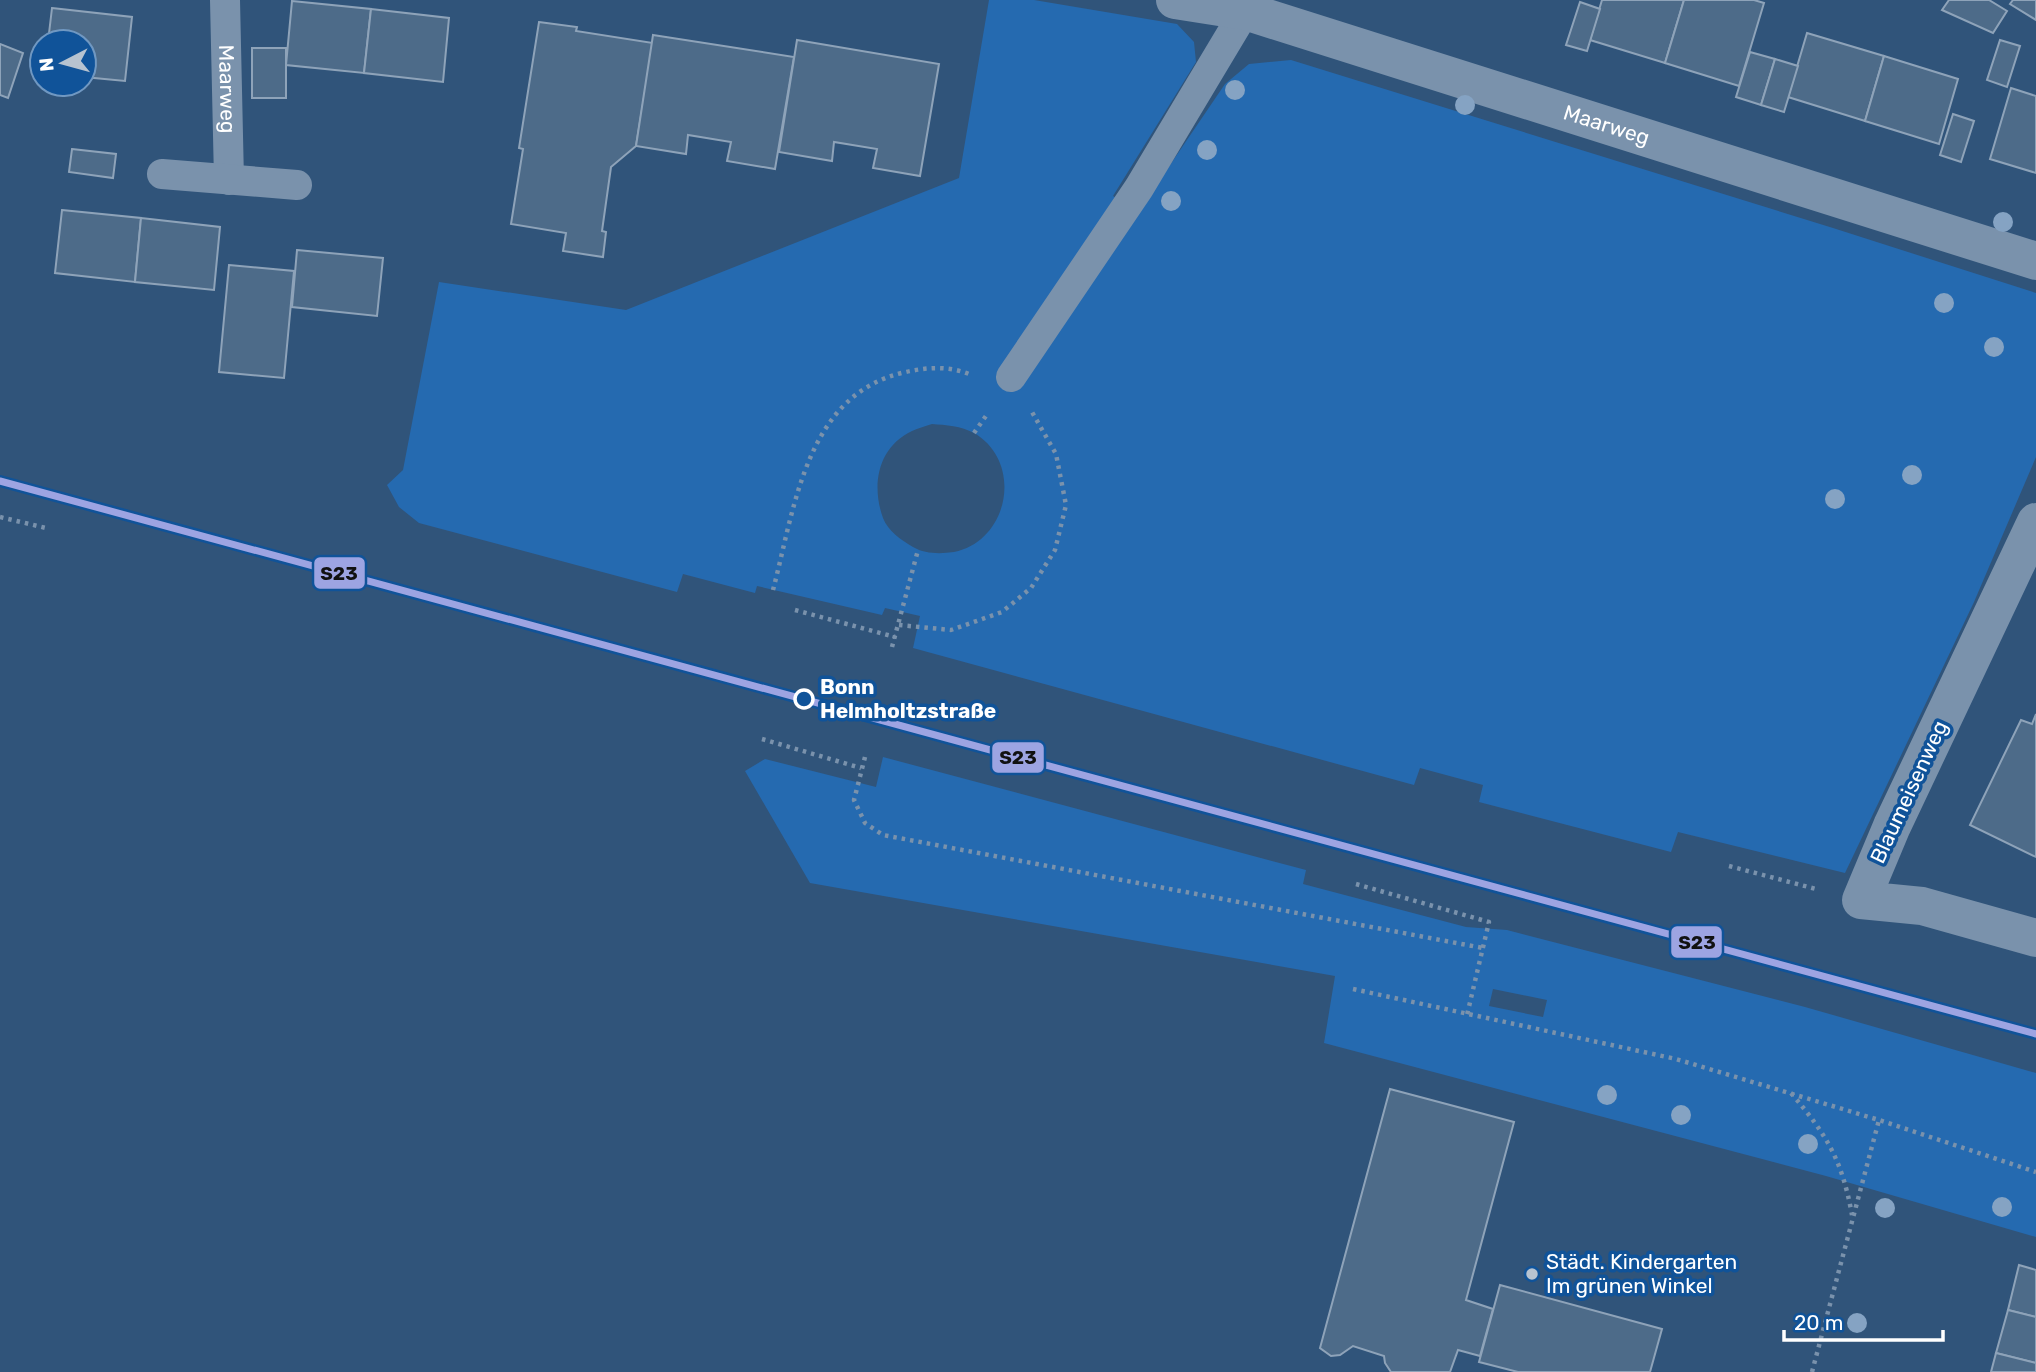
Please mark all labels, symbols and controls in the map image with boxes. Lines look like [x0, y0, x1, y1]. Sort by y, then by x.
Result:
north arrow [28, 28, 98, 98]
street label: Maarweg [214, 44, 241, 134]
text: N [34, 57, 59, 73]
street label: Maarweg [1561, 99, 1653, 150]
line badge: S23 [313, 556, 366, 590]
text: S23 [320, 562, 358, 585]
place label: Bonn Helmholtzstraße [820, 674, 996, 723]
marker: Bonn Helmholtzstraße [794, 689, 814, 709]
street label: Blaumeisenweg [1865, 716, 1953, 867]
line badge: S23 [991, 741, 1045, 774]
text: S23 [999, 746, 1037, 769]
line badge: S23 [1670, 925, 1723, 959]
text: S23 [1678, 931, 1716, 954]
place label: Städt. Kindergarten Im grünen Winkel [1546, 1249, 1737, 1298]
marker: Städt. Kindergarten Im grünen Winkel [1524, 1266, 1540, 1282]
scale bar [1784, 1298, 1943, 1342]
text: 20 m [1794, 1310, 1843, 1335]

